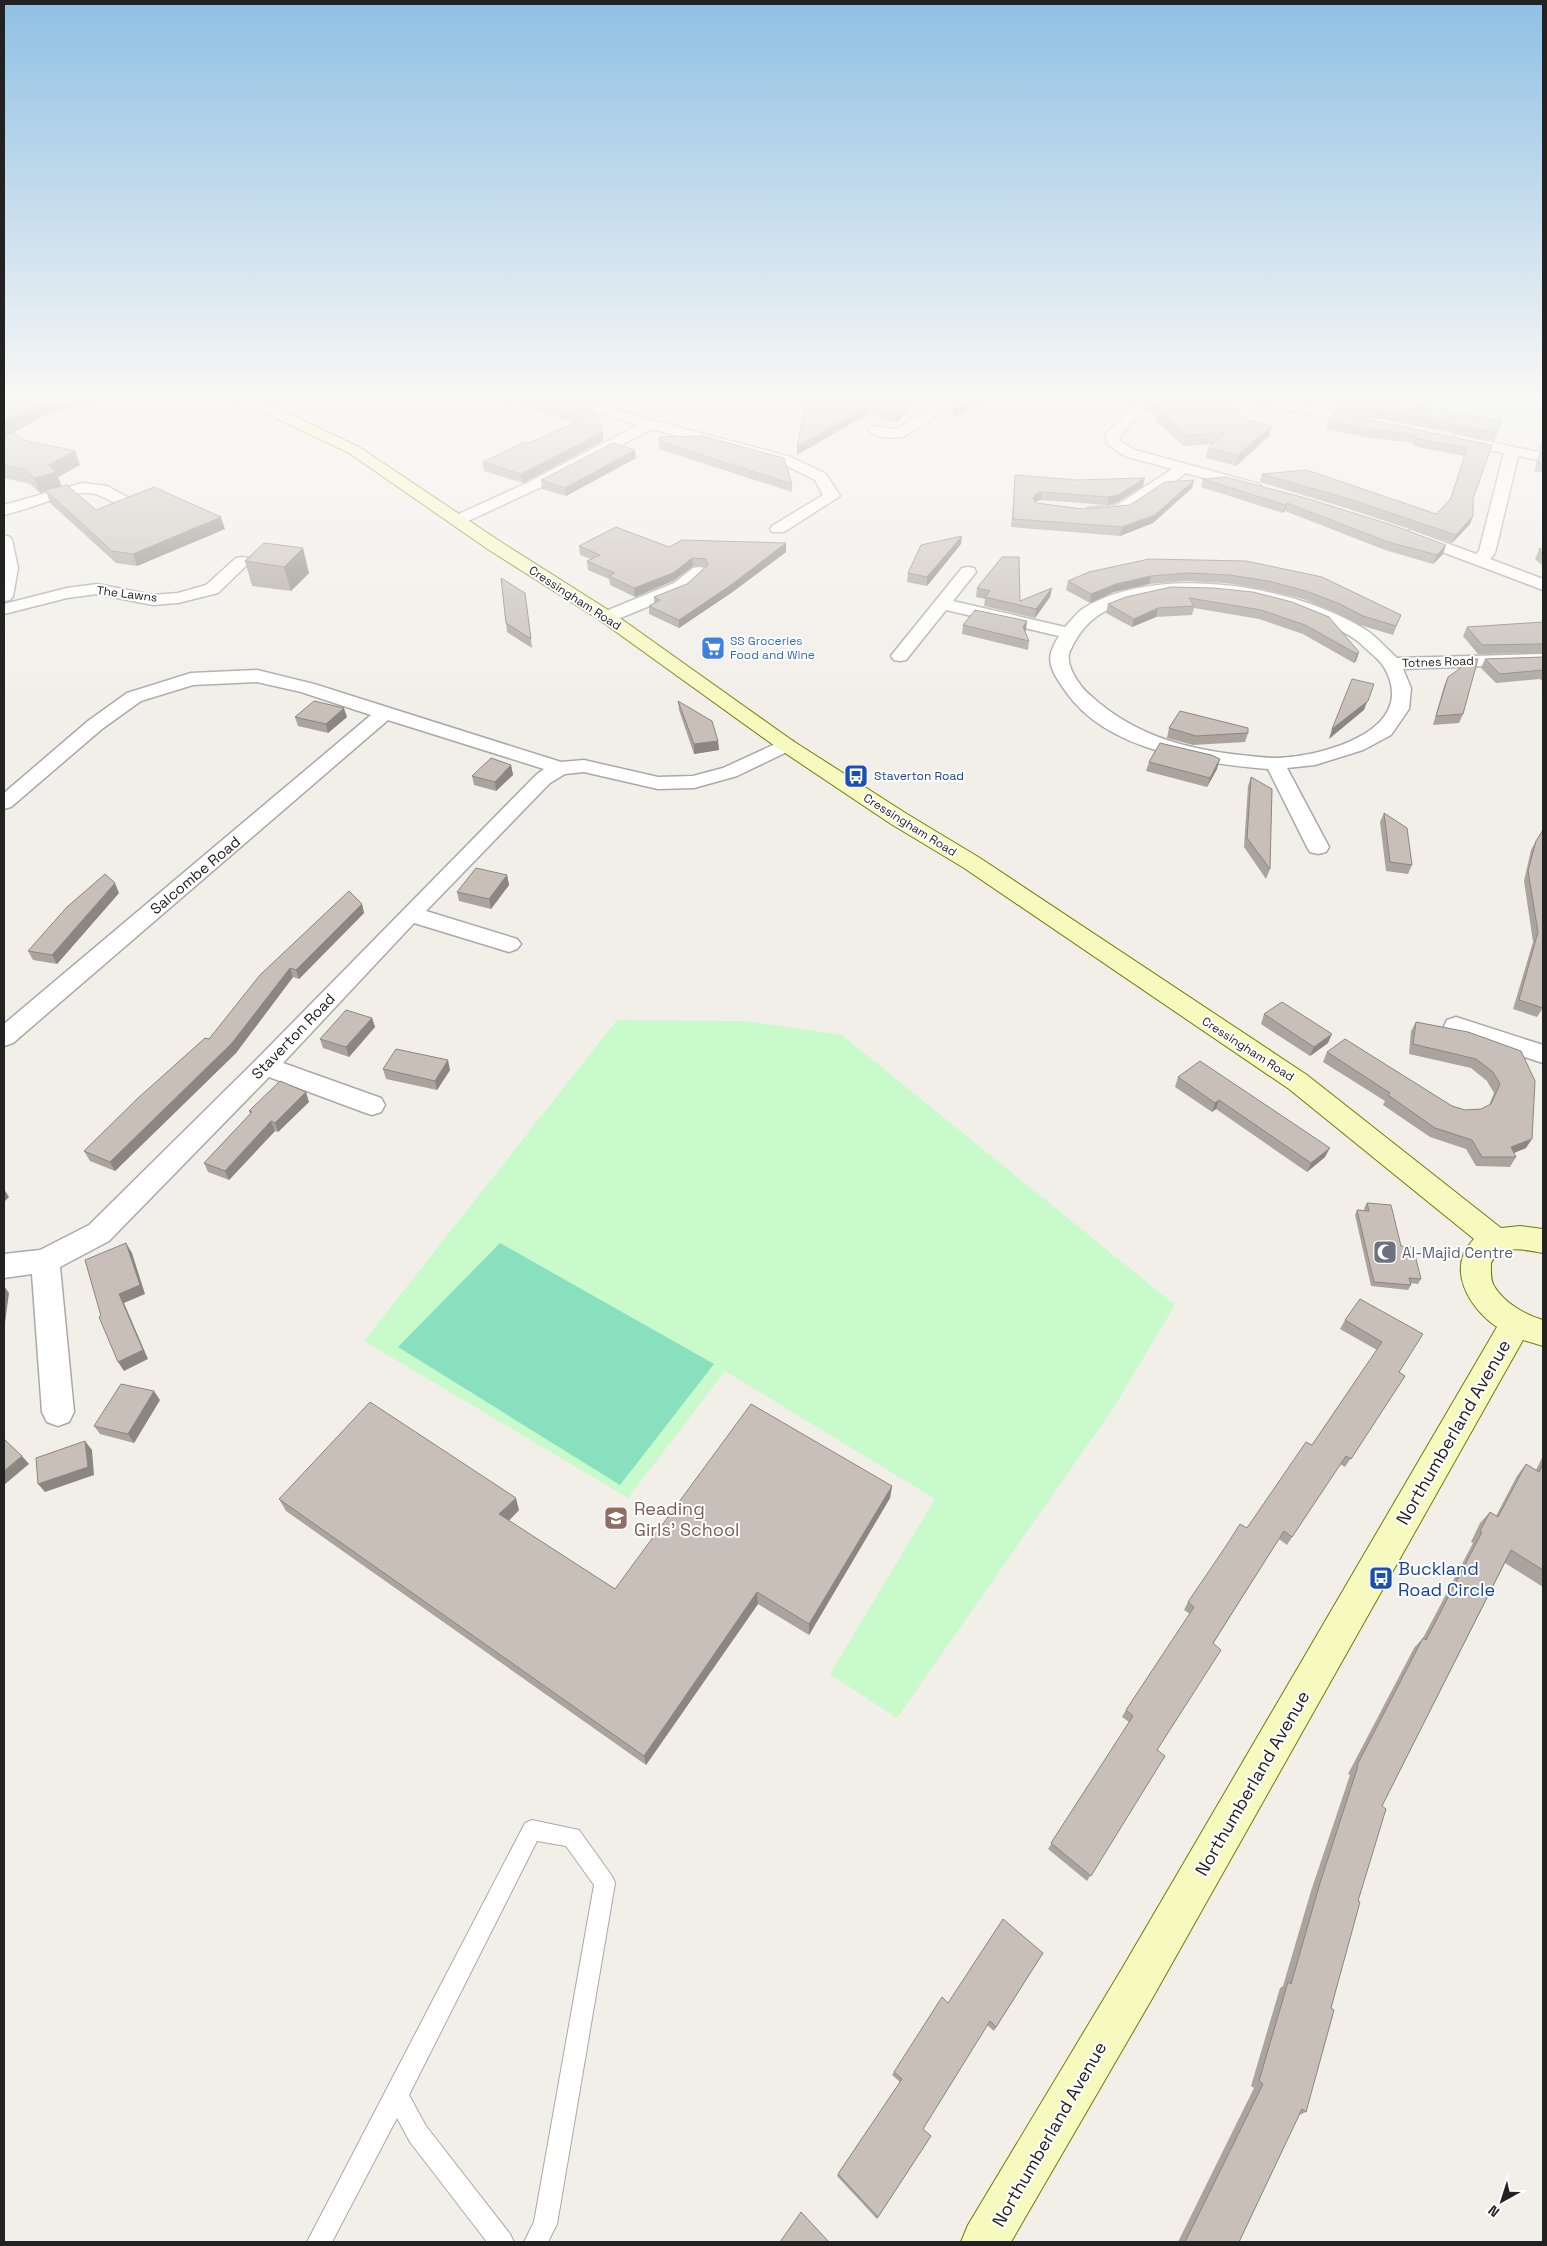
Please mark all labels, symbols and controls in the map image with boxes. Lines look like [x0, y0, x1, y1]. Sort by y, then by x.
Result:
street label: Cressingham Road [526, 562, 624, 634]
street label: The Lawns [96, 582, 158, 606]
place label: SS Groceries Food and Wine [730, 633, 815, 663]
supermarket icon: SS Groceries Food and Wine [700, 635, 726, 661]
street label: Totnes Road [1402, 653, 1474, 671]
bus stop icon: Staverton Road [843, 763, 869, 789]
place label: Staverton Road [874, 768, 964, 784]
street label: Cressingham Road [860, 790, 960, 860]
street label: Salcombe Road [146, 832, 244, 918]
street label: Staverton Road [247, 989, 339, 1083]
street label: Cressingham Road [1199, 1013, 1297, 1085]
mosque icon: Al-Majid Centre [1372, 1239, 1398, 1265]
place label: Al-Majid Centre [1402, 1243, 1513, 1262]
street label: Northumberland Avenue [1391, 1335, 1515, 1529]
place label: Reading Girls' School [634, 1497, 739, 1541]
school or university icon: Reading Girls' School [603, 1505, 629, 1531]
place label: Buckland Road Circle [1398, 1557, 1495, 1601]
bus stop icon: Buckland Road Circle [1368, 1565, 1394, 1591]
street label: Northumberland Avenue [1190, 1686, 1314, 1880]
street label: Northumberland Avenue [987, 2037, 1111, 2231]
north arrow [1477, 2176, 1527, 2226]
text: N [1485, 2201, 1503, 2221]

